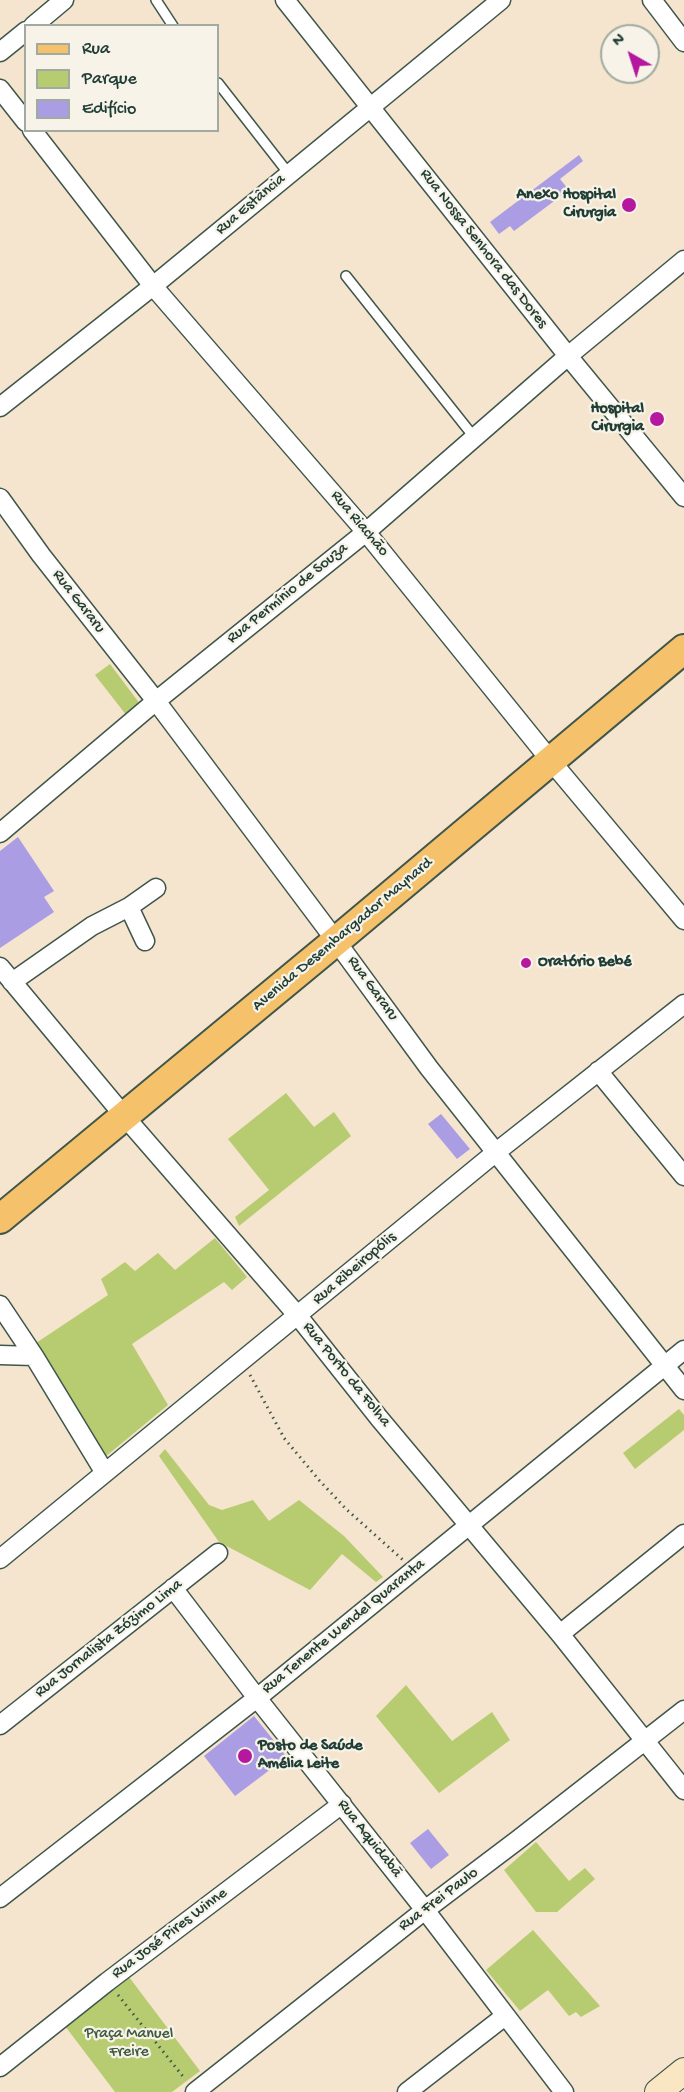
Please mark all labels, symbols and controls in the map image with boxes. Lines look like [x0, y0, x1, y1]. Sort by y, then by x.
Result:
legend [24, 24, 219, 132]
north arrow [600, 24, 660, 84]
text: N [610, 31, 630, 52]
text: Rua [82, 39, 110, 60]
text: Parque [82, 69, 137, 90]
text: Edifício [82, 99, 136, 120]
street label: Rua Nossa Senhora das Dores [415, 166, 551, 332]
street label: Rua Estância [212, 170, 290, 240]
place label: Anexo Hospital Cirurgia [517, 186, 616, 224]
marker: Anexo Hospital Cirurgia [620, 196, 638, 214]
place label: Hospital Cirurgia [590, 400, 644, 438]
marker: Hospital Cirurgia [648, 410, 666, 428]
street label: Rua Riachão [326, 487, 392, 561]
street label: Rua Permínio de Souza [224, 539, 352, 649]
street label: Rua Gararu [47, 566, 109, 638]
street label: Avenida Desembargador Maynard [249, 854, 437, 1016]
street label: Rua Gararu [342, 953, 402, 1025]
place label: Oratório Bebé [538, 953, 631, 973]
marker: Oratório Bebé [519, 956, 533, 970]
street label: Rua Ribeiropólis [309, 1228, 401, 1310]
street label: Rua Porto da Folha [298, 1319, 394, 1431]
street label: Rua Tenente Wendel Quaranta [259, 1555, 429, 1699]
street label: Rua Jornalista Zózimo Lima [31, 1575, 187, 1703]
place label: Posto de Saúde Amélia Leite [258, 1737, 363, 1775]
marker: Posto de Saúde Amélia Leite [236, 1747, 254, 1765]
street label: Rua Aquidabã [332, 1796, 406, 1882]
street label: Rua Frei Paulo [395, 1864, 483, 1936]
street label: Rua José Pires Winne [108, 1884, 232, 1984]
park label: Praça Manuel Freire [85, 2025, 173, 2063]

